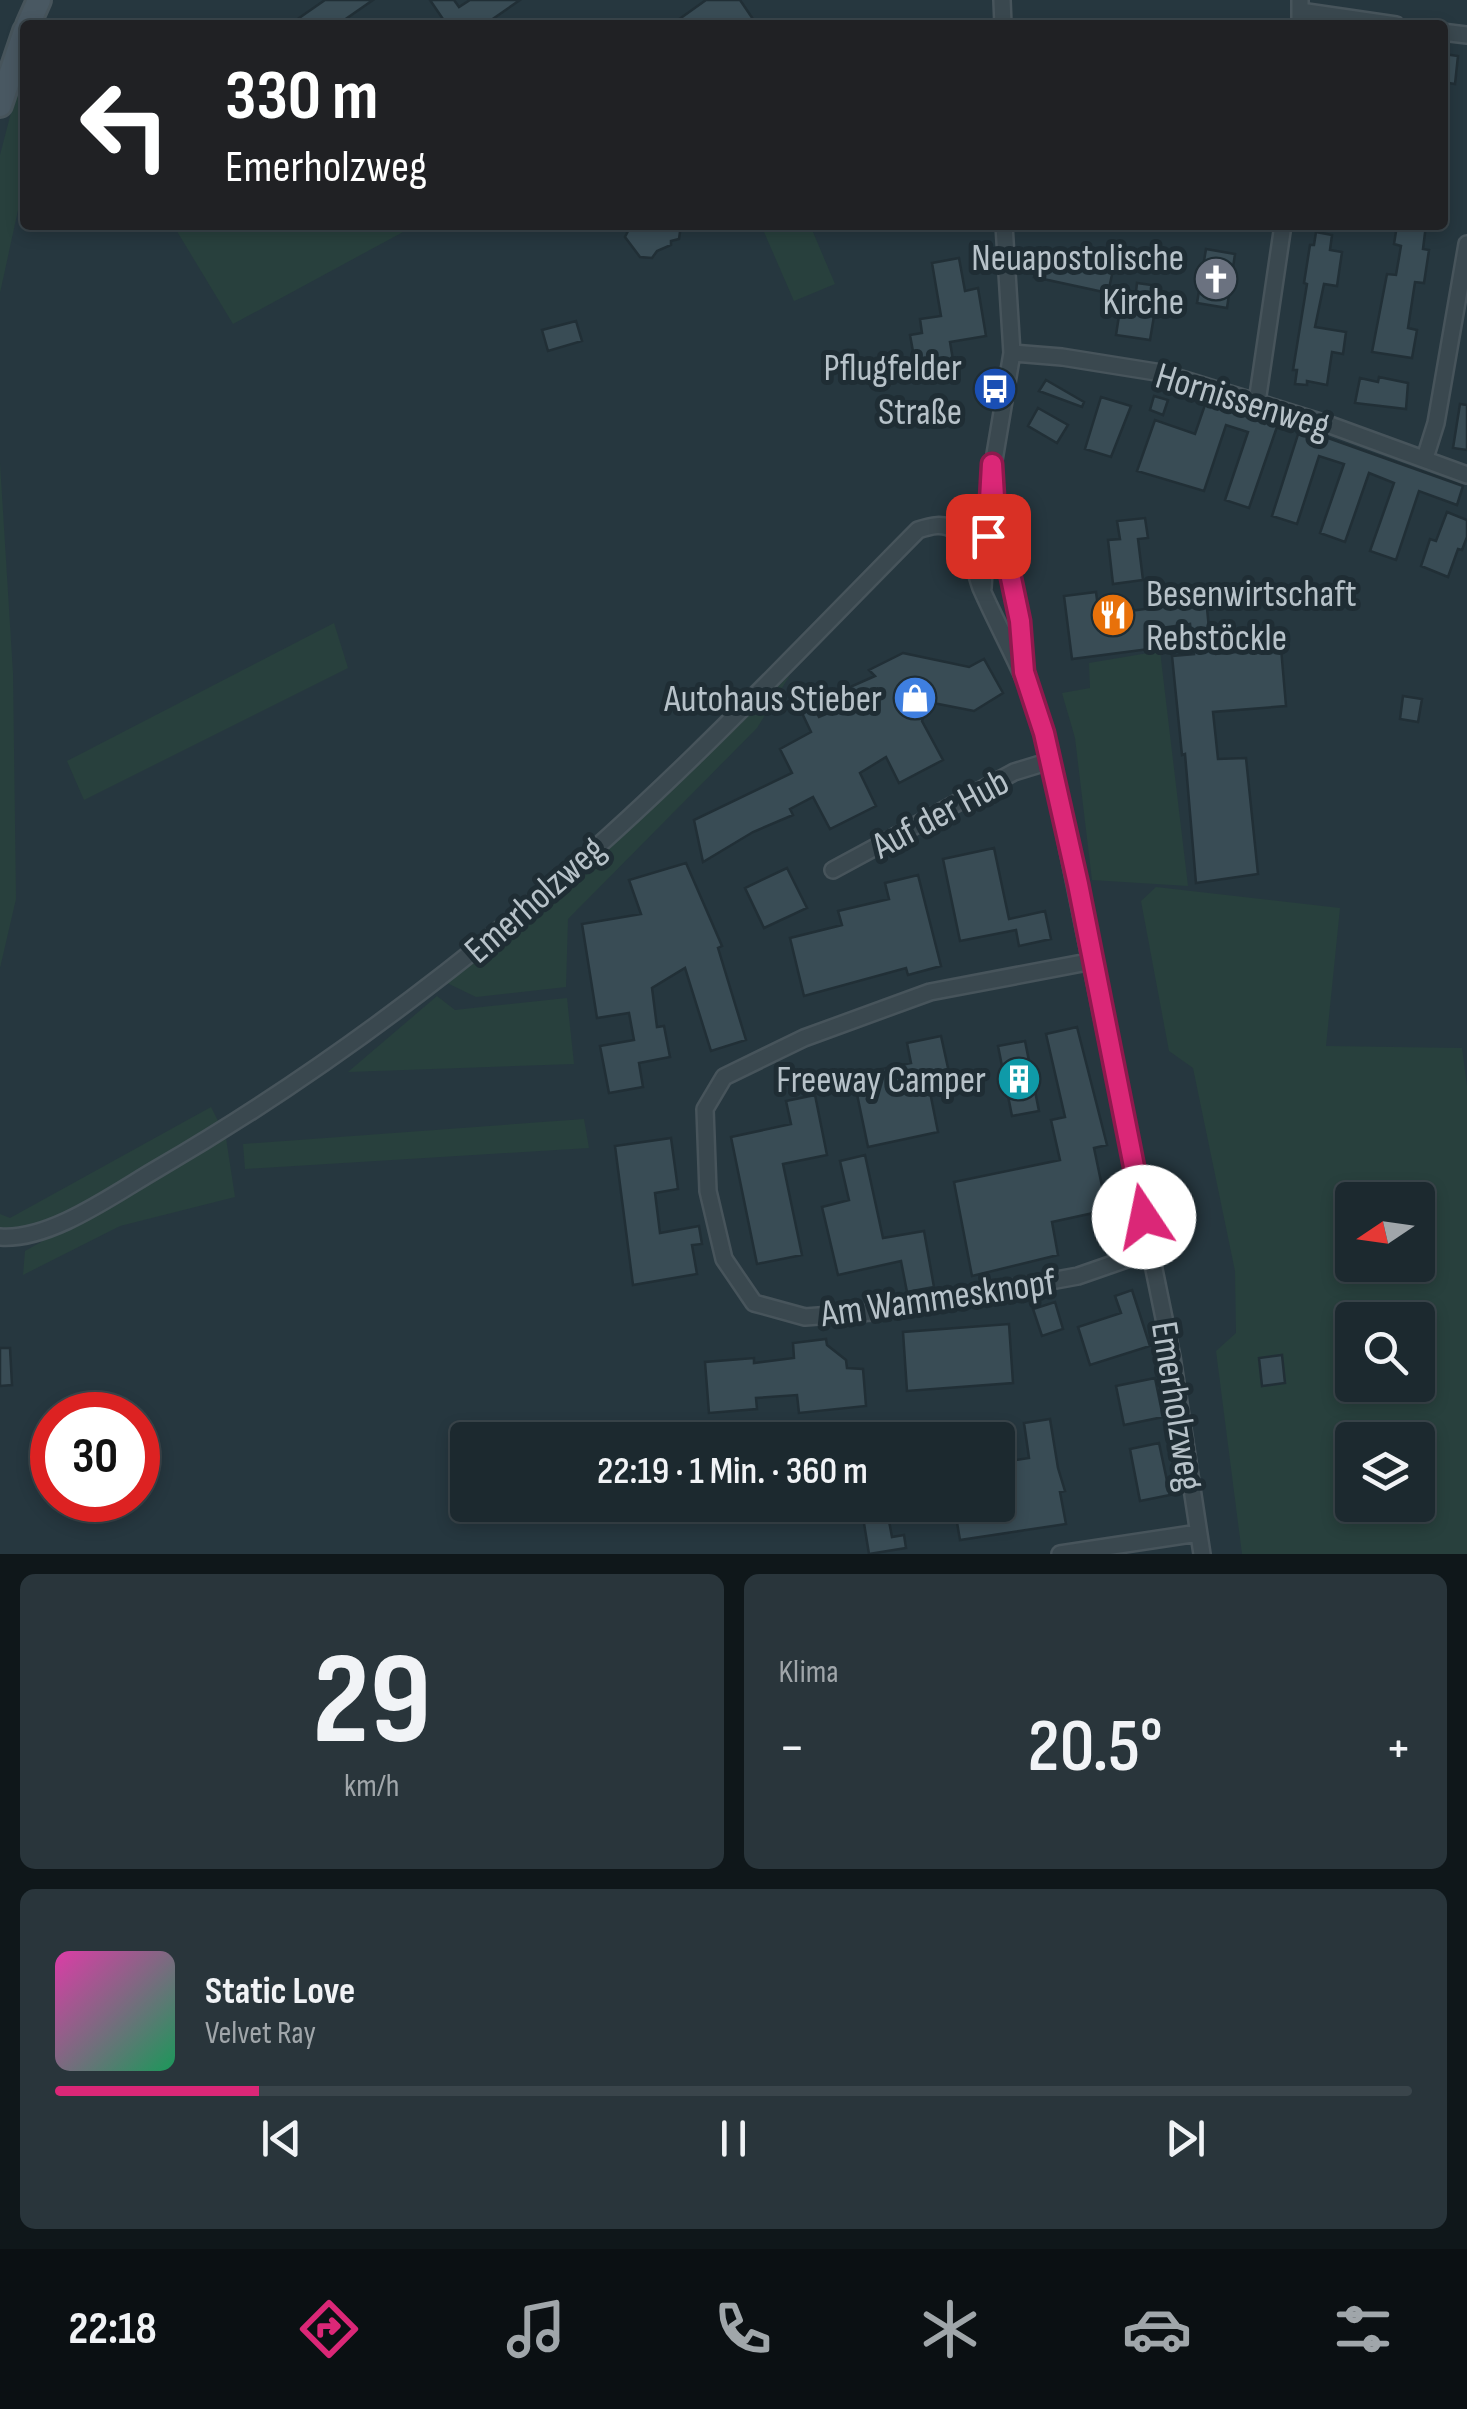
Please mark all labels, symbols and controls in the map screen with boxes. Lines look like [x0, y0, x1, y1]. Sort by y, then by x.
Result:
text: 330 m [225, 55, 378, 139]
icon: left [60, 60, 190, 190]
text: Emerholzweg [225, 140, 427, 195]
place label: Neuapostolische Kirche [971, 236, 1184, 325]
church icon: Neuapostolische Kirche [1193, 256, 1239, 302]
place label: Pflugfelder Straße [823, 346, 962, 435]
street label: Hornissenweg [1150, 354, 1335, 449]
bus stop icon: Pflugfelder Straße [972, 366, 1018, 412]
pin [946, 494, 1031, 579]
icon: arrive [961, 509, 1016, 564]
place label: Besenwirtschaft Rebstöckle [1146, 572, 1357, 661]
restaurant icon: Besenwirtschaft Rebstöckle [1090, 592, 1136, 638]
shop icon: Autohaus Stieber [892, 675, 938, 721]
place label: Autohaus Stieber [663, 677, 882, 722]
street label: Auf der Hub [864, 760, 1017, 869]
street label: Emerholzweg [456, 827, 614, 973]
building icon: Freeway Camper [996, 1056, 1042, 1102]
place label: Freeway Camper [776, 1058, 986, 1103]
position arrow [1092, 1165, 1196, 1269]
north arrow [1335, 1182, 1435, 1282]
map controls [1335, 1182, 1435, 1522]
street label: Am Wammesknopf [817, 1260, 1060, 1337]
button: search [1335, 1302, 1435, 1402]
street label: Emerholzweg [1141, 1318, 1212, 1494]
speed limit sign: 30 [30, 1392, 160, 1522]
button: layers [1335, 1422, 1435, 1522]
text: 22:19 · 1 Min. · 360 m [597, 1449, 868, 1494]
text: 29 [312, 1624, 431, 1780]
text: Klima [779, 1653, 839, 1692]
text: 20.5° [1028, 1702, 1163, 1793]
text: − [779, 1715, 805, 1782]
text: + [1385, 1715, 1412, 1782]
text: km/h [344, 1767, 399, 1806]
text: Static Love [205, 1969, 355, 2014]
text: Velvet Ray [205, 2014, 316, 2053]
icon: previous [254, 2111, 309, 2166]
icon: pause [706, 2111, 761, 2166]
icon: next [1158, 2111, 1213, 2166]
icon: directions [294, 2294, 364, 2364]
icon: music [501, 2294, 571, 2364]
icon: phone [708, 2294, 778, 2364]
icon: climate [915, 2294, 985, 2364]
icon: car [1122, 2294, 1192, 2364]
icon: filters [1328, 2294, 1398, 2364]
text: 22:18 [68, 2302, 157, 2357]

